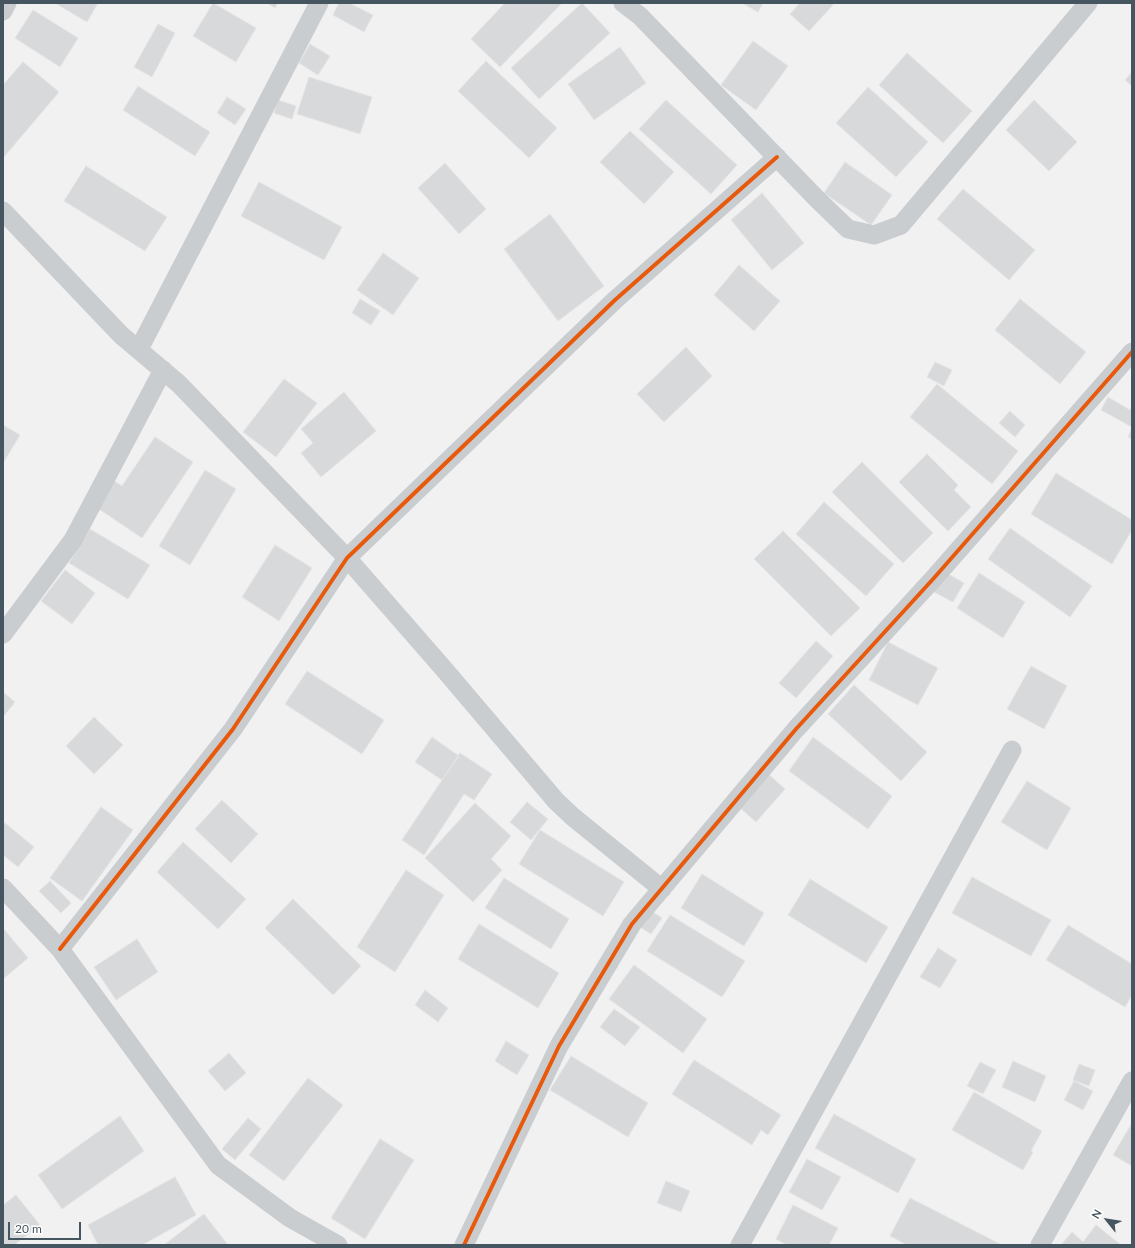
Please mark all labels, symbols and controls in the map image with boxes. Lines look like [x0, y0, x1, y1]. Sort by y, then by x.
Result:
north arrow [1087, 1200, 1127, 1240]
text: N [1088, 1207, 1104, 1221]
scale bar [10, 1214, 83, 1240]
text: 20 m [15, 1221, 42, 1236]

